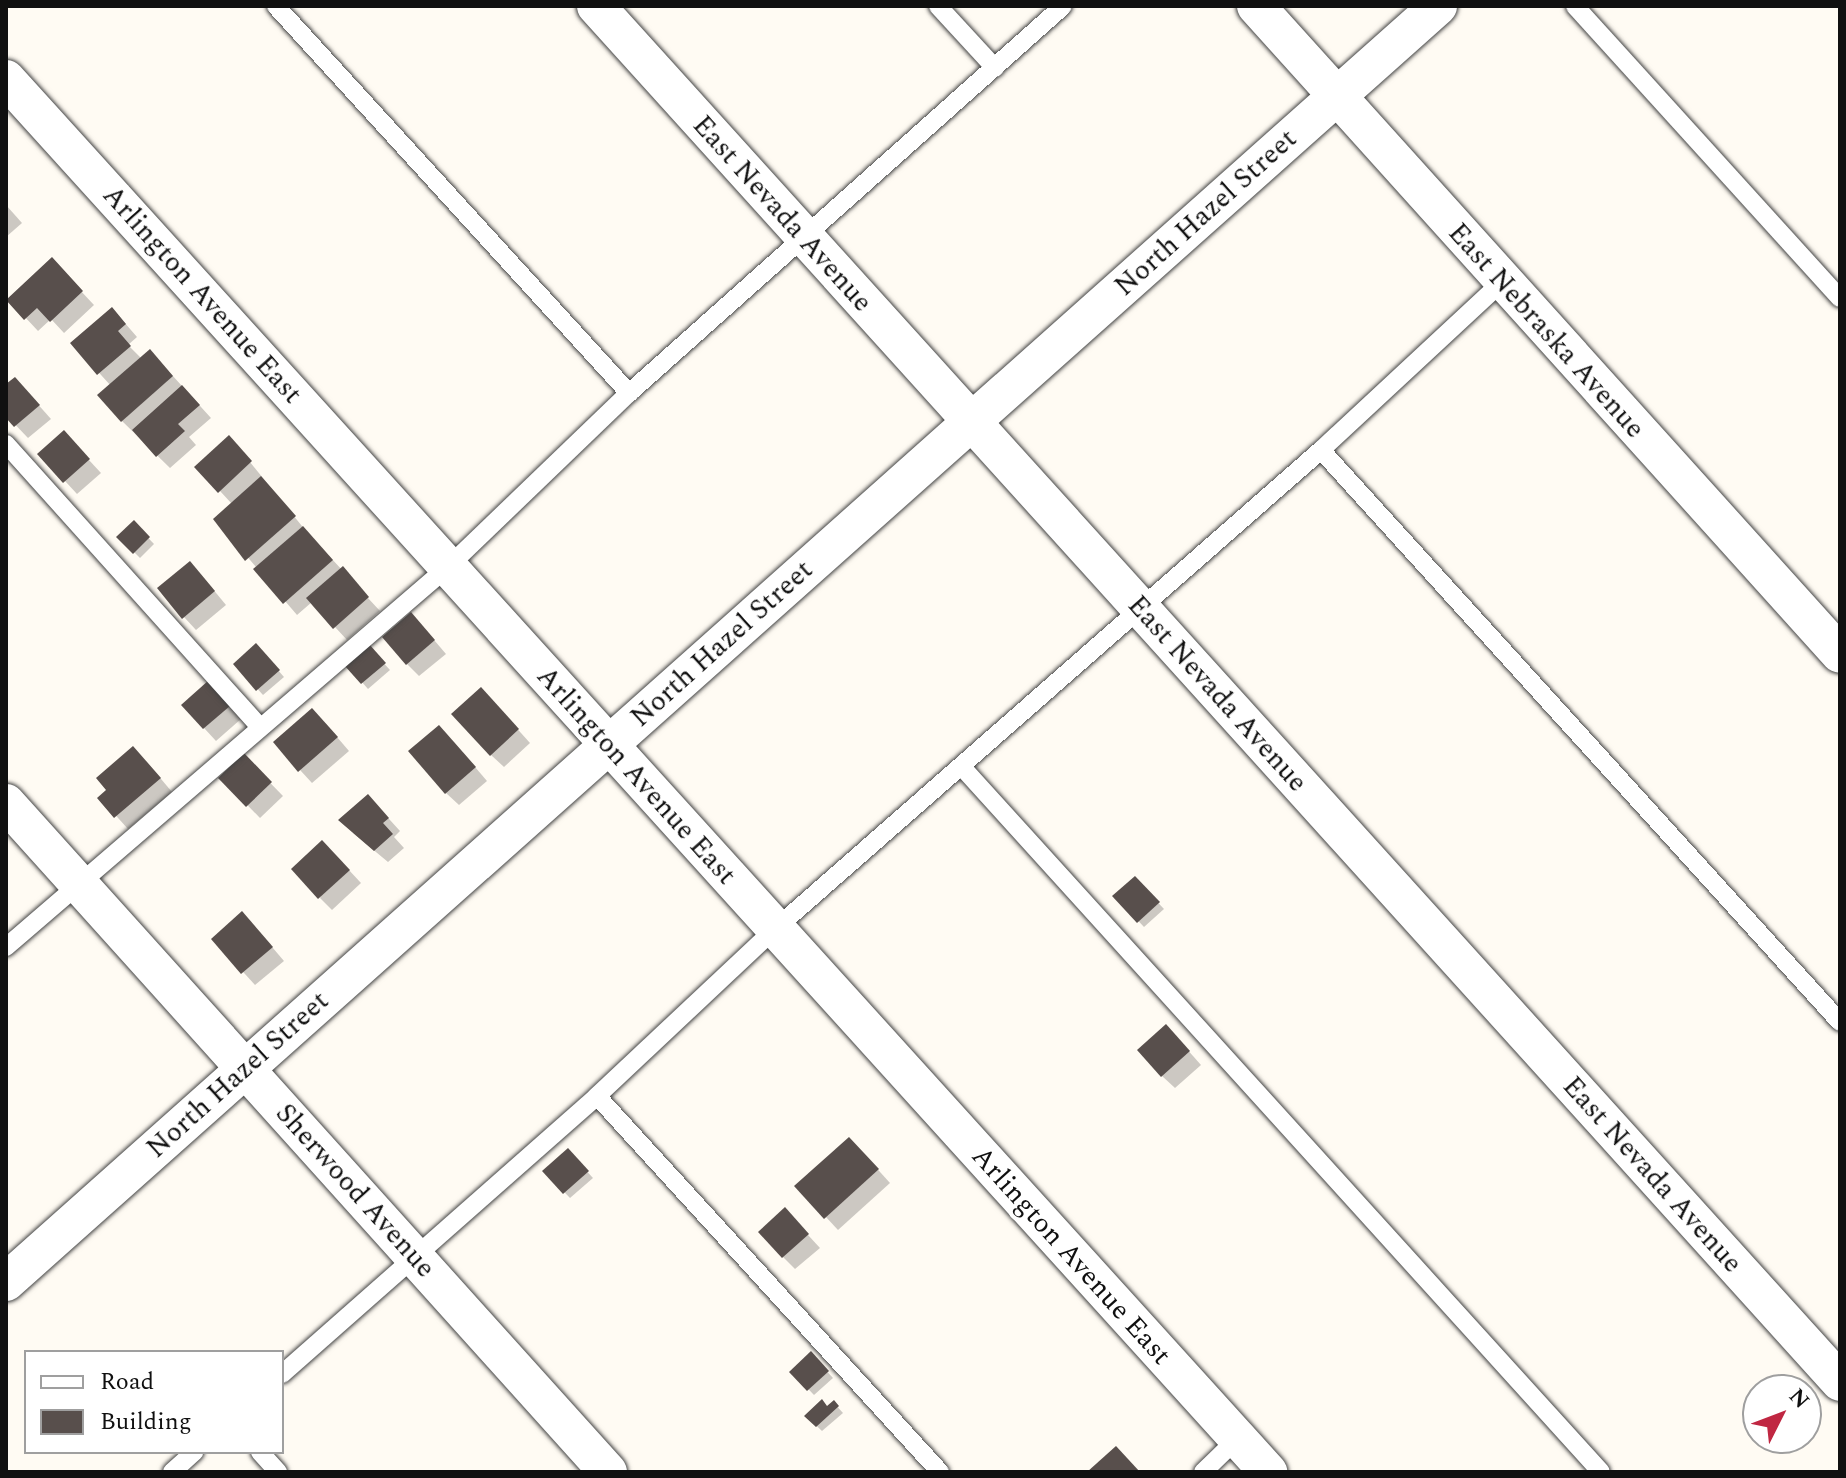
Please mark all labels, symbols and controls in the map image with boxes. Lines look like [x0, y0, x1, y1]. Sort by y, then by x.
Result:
street label: East Nevada Avenue [685, 109, 879, 319]
street label: North Hazel Street [1108, 122, 1304, 304]
street label: Arlington Avenue East [95, 179, 309, 411]
street label: East Nebraska Avenue [1441, 217, 1651, 445]
street label: North Hazel Street [624, 553, 820, 735]
street label: East Nevada Avenue [1120, 589, 1314, 799]
street label: Arlington Avenue East [529, 660, 743, 892]
street label: North Hazel Street [140, 984, 336, 1166]
street label: East Nevada Avenue [1555, 1070, 1749, 1280]
street label: Sherwood Avenue [268, 1097, 442, 1285]
street label: Arlington Avenue East [964, 1140, 1178, 1372]
legend [24, 1350, 284, 1454]
text: Road [100, 1364, 154, 1400]
north arrow [1742, 1374, 1822, 1454]
text: N [1780, 1381, 1817, 1417]
text: Building [100, 1404, 192, 1440]

